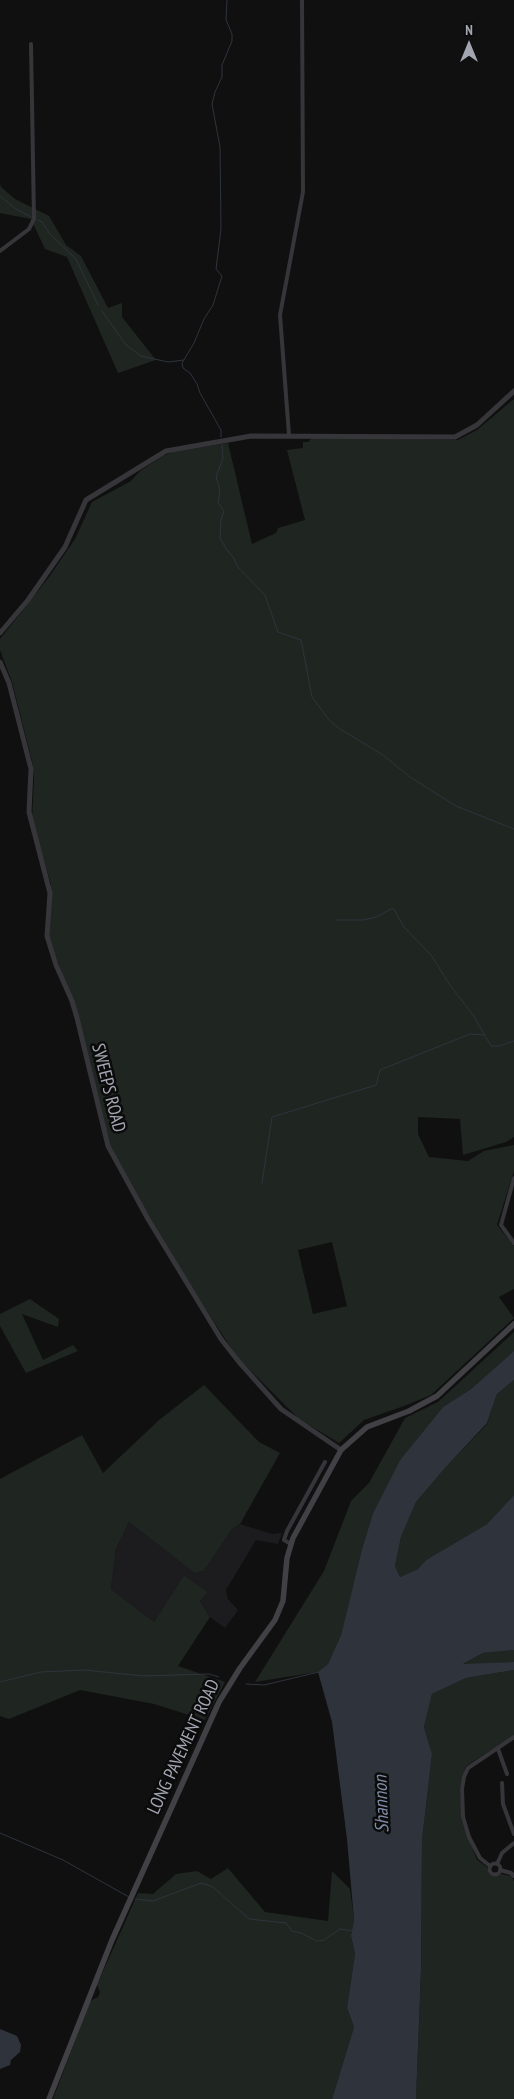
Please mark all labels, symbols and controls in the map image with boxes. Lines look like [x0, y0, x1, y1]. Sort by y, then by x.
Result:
north arrow [444, 20, 494, 70]
text: N [465, 21, 473, 39]
street label: SWEEPS ROAD [87, 1041, 129, 1135]
street label: LONG PAVEMENT ROAD [143, 1676, 225, 1818]
water label: Shannon [370, 1775, 394, 1833]

